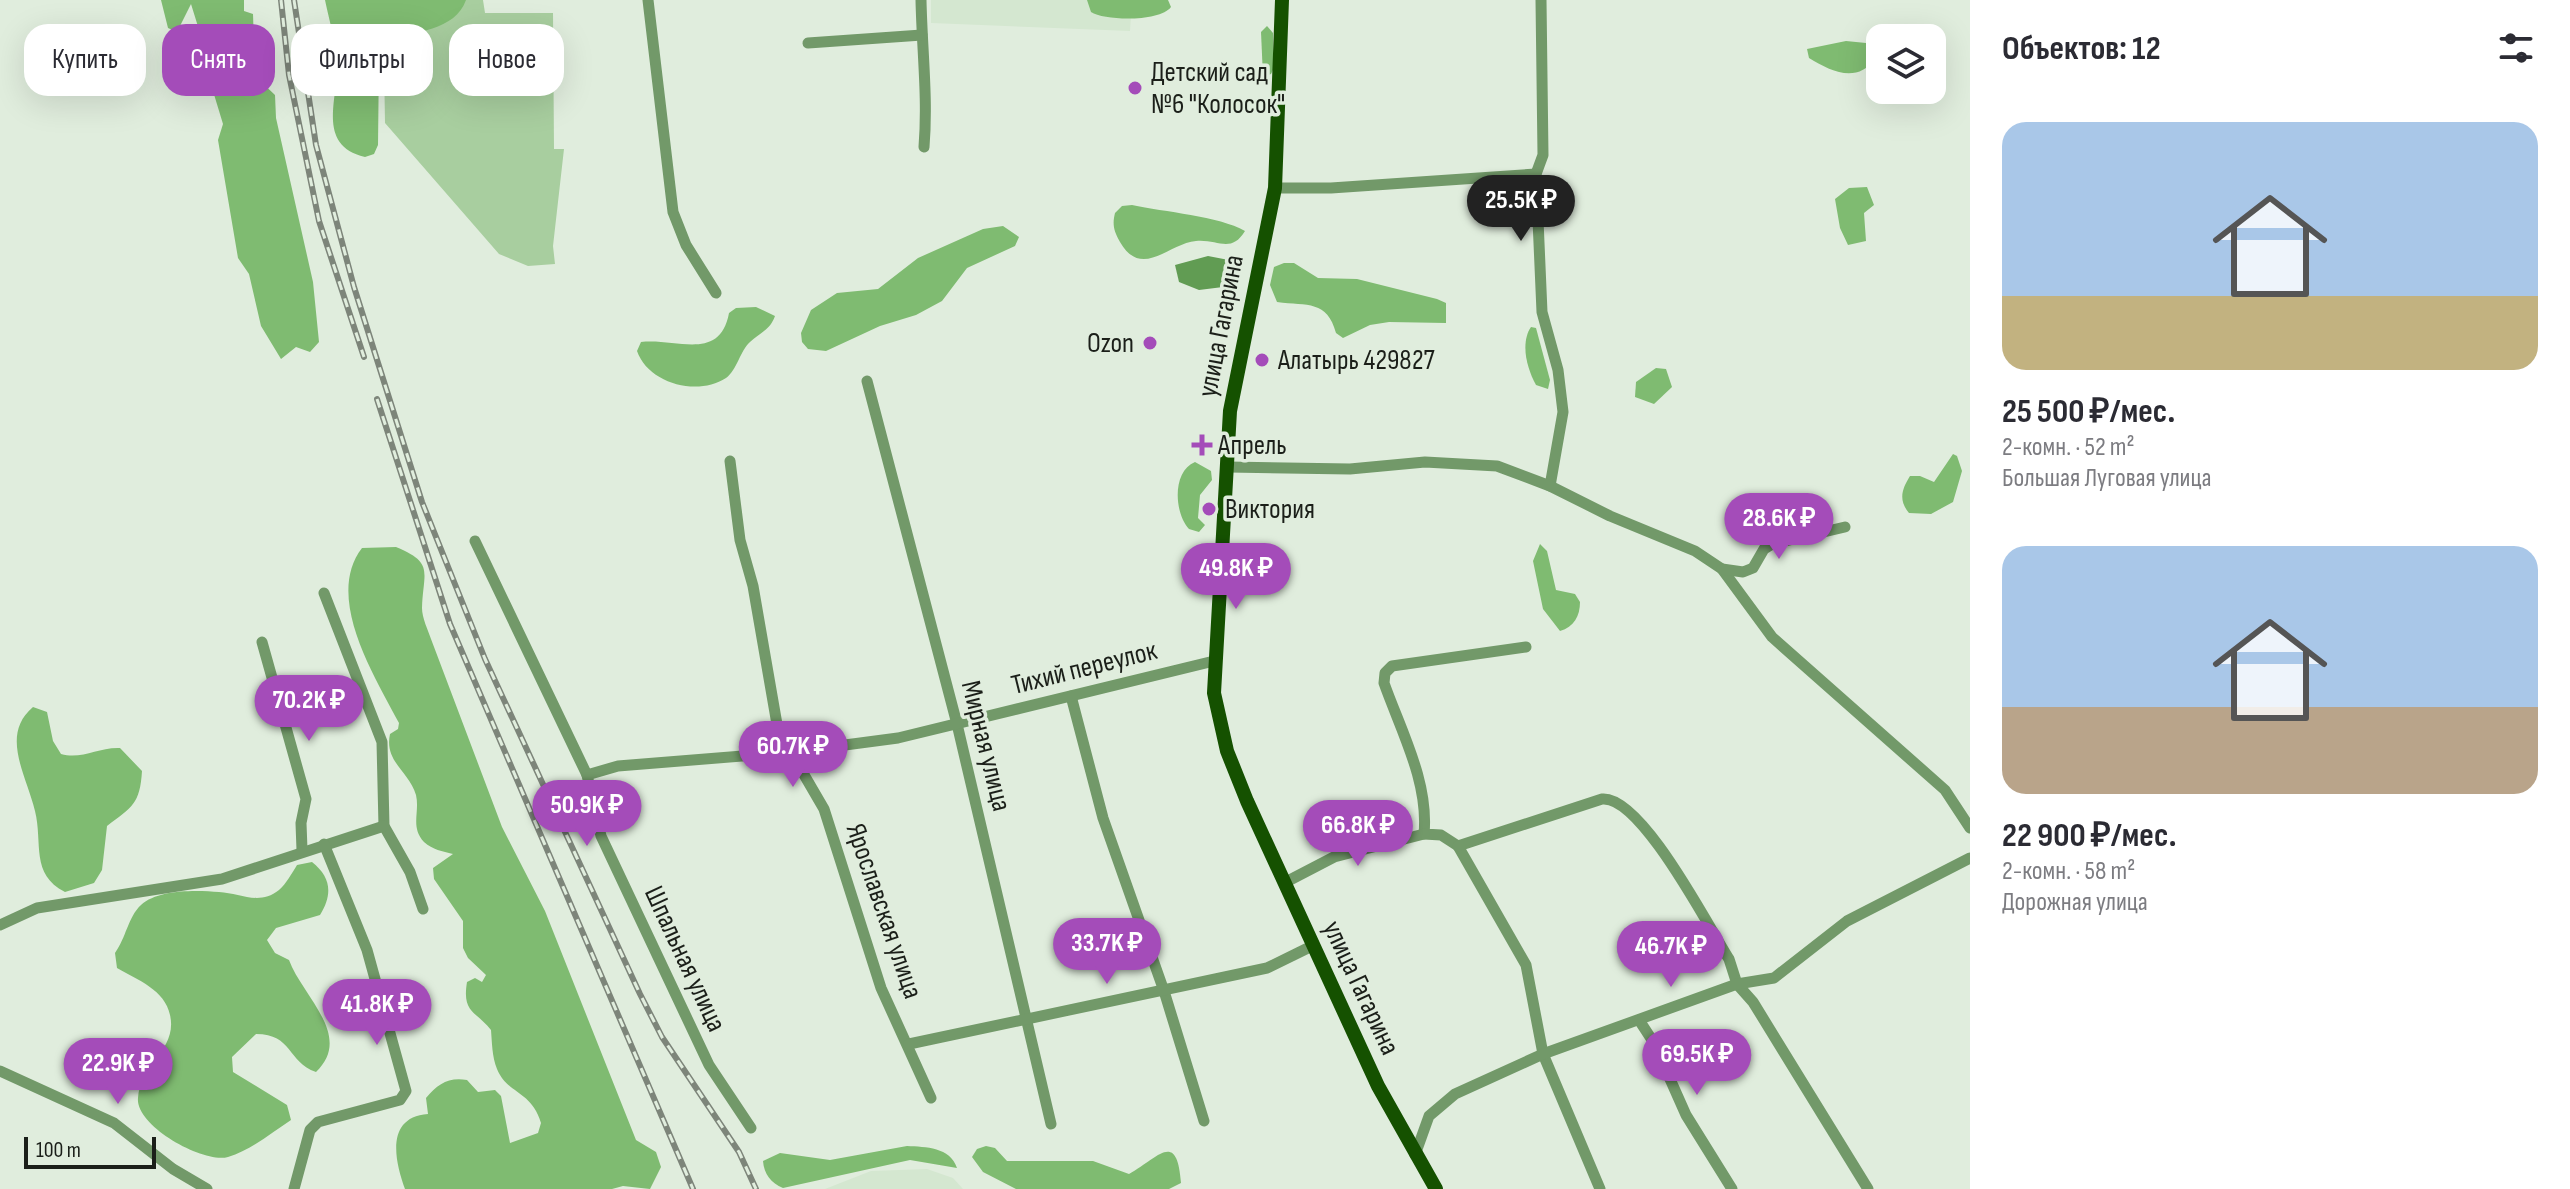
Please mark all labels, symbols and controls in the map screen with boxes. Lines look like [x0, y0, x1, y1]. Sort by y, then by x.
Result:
chip: Купить [24, 24, 146, 96]
chip: Снять [162, 24, 275, 96]
chip: Фильтры [291, 24, 433, 96]
chip: Новое [449, 24, 564, 96]
map controls [1866, 24, 1946, 104]
button: layers [1866, 24, 1946, 104]
icon: filters [2494, 26, 2538, 70]
text: Объектов: 12 [2002, 28, 2161, 69]
place label: Детский сад №6 "Колосок" [1151, 56, 1285, 121]
marker: Детский сад №6 "Колосок" [1126, 79, 1144, 97]
icon: home [2198, 174, 2342, 318]
pin: 25.5K ₽ [1447, 175, 1595, 243]
text: 25.5K ₽ [1485, 185, 1557, 216]
street label: улица Гагарина [1191, 252, 1251, 400]
place label: Ozon [1087, 327, 1134, 360]
marker: Ozon [1141, 334, 1159, 352]
place label: Алатырь 429827 [1277, 344, 1435, 377]
marker: Алатырь 429827 [1253, 351, 1271, 369]
text: 25 500 ₽/мес. [2002, 391, 2175, 432]
place label: Апрель [1217, 429, 1287, 462]
text: 2-комн. · 52 m² [2002, 432, 2135, 463]
marker: Апрель [1193, 436, 1211, 454]
text: Большая Луговая улица [2002, 463, 2211, 494]
place label: Виктория [1225, 493, 1315, 526]
pin: 28.6K ₽ [1705, 493, 1853, 561]
marker: Виктория [1200, 500, 1218, 518]
text: 28.6K ₽ [1742, 503, 1816, 534]
pin: 49.8K ₽ [1162, 543, 1310, 611]
text: 49.8K ₽ [1199, 553, 1273, 584]
icon: home [2198, 598, 2342, 742]
street label: Тихий переулок [1008, 634, 1161, 702]
pin: 70.2K ₽ [235, 675, 383, 743]
street label: Мирная улица [954, 677, 1018, 815]
text: 70.2K ₽ [273, 685, 345, 716]
pin: 60.7K ₽ [719, 721, 867, 789]
text: 60.7K ₽ [757, 731, 829, 762]
pin: 50.9K ₽ [513, 780, 661, 848]
text: 50.9K ₽ [550, 790, 624, 821]
pin: 66.8K ₽ [1284, 800, 1432, 868]
text: 66.8K ₽ [1321, 810, 1395, 841]
text: 22 900 ₽/мес. [2002, 815, 2177, 856]
street label: Ярославская улица [839, 819, 929, 1003]
text: 2-комн. · 58 m² [2002, 856, 2135, 887]
street label: Шпальная улица [637, 881, 733, 1037]
text: Дорожная улица [2002, 887, 2148, 918]
street label: улица Гагарина [1316, 916, 1406, 1060]
pin: 33.7K ₽ [1033, 918, 1181, 986]
pin: 46.7K ₽ [1597, 921, 1745, 989]
text: 33.7K ₽ [1071, 928, 1143, 959]
text: 46.7K ₽ [1635, 931, 1707, 962]
pin: 41.8K ₽ [303, 979, 451, 1047]
text: 41.8K ₽ [340, 989, 414, 1020]
pin: 69.5K ₽ [1623, 1029, 1771, 1097]
pin: 22.9K ₽ [44, 1038, 192, 1106]
text: 69.5K ₽ [1660, 1039, 1734, 1070]
text: 22.9K ₽ [82, 1048, 154, 1079]
scale bar [24, 1133, 156, 1169]
text: 100 m [36, 1137, 81, 1164]

